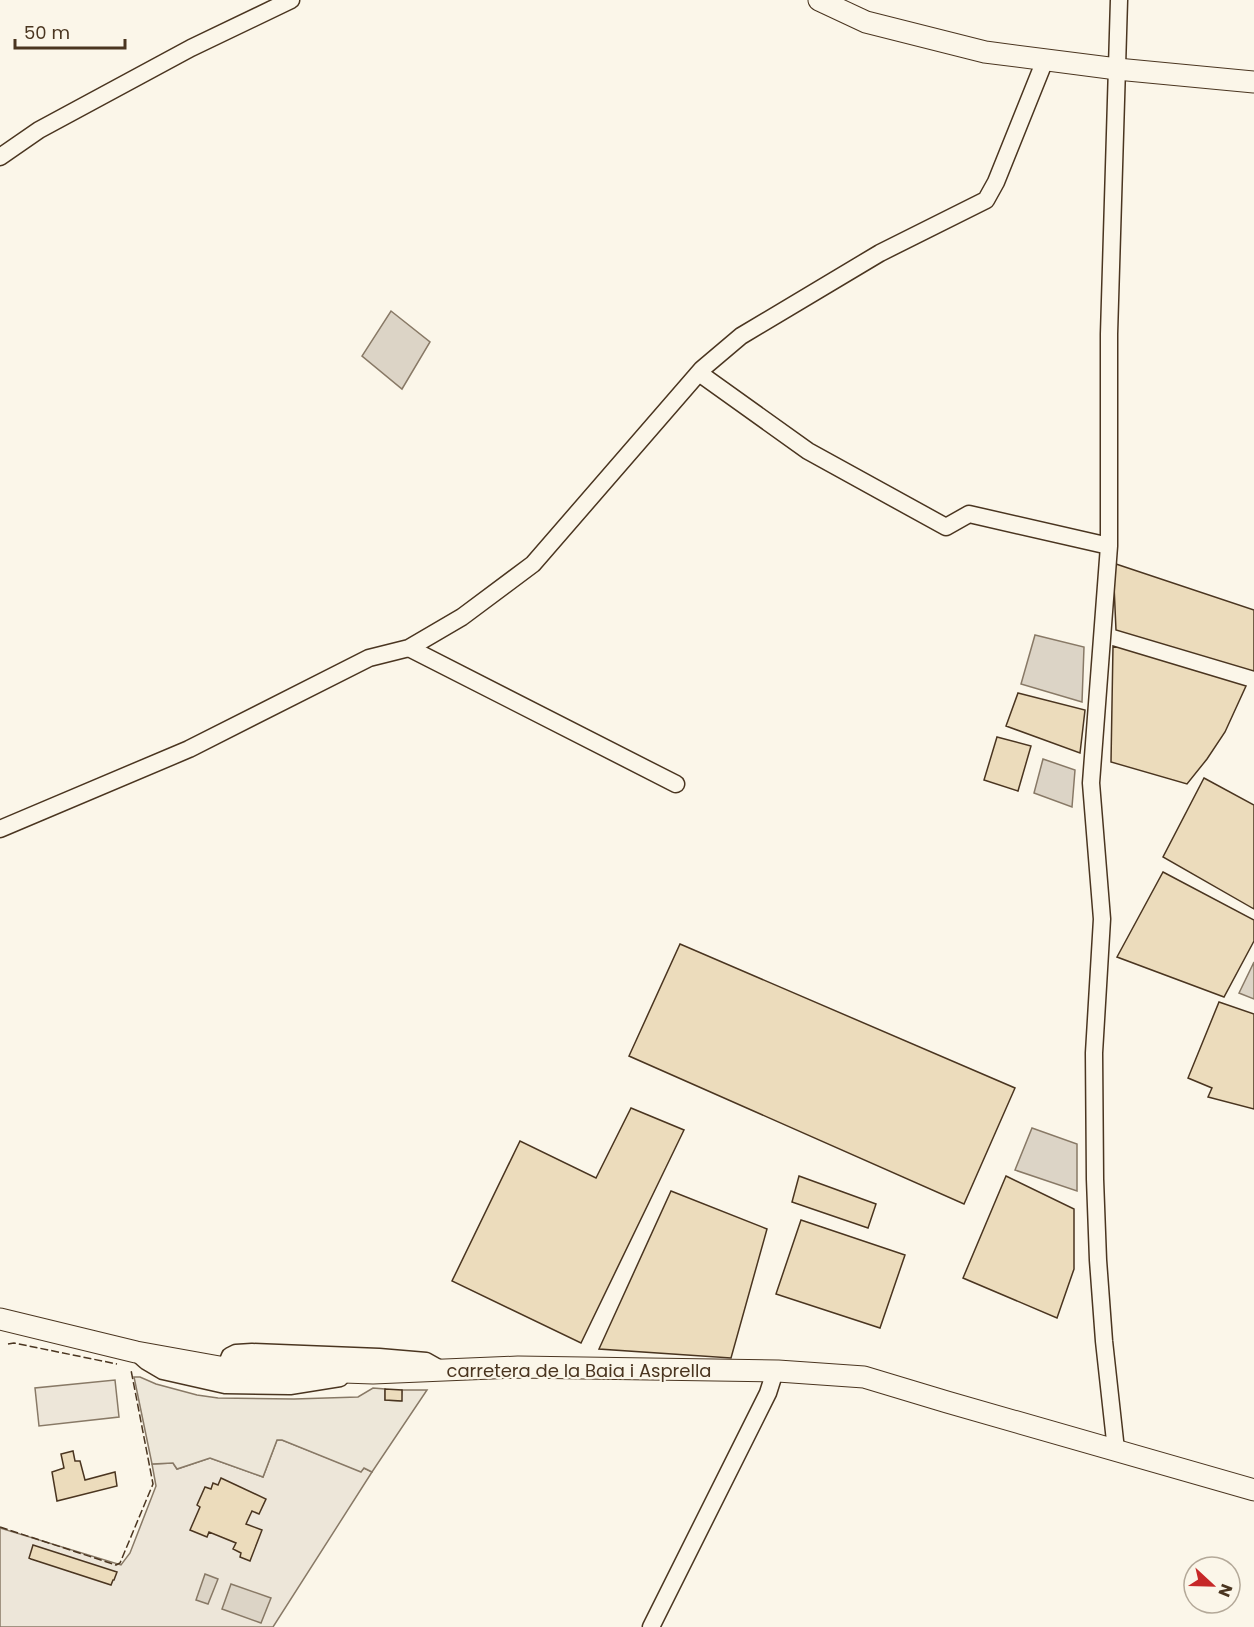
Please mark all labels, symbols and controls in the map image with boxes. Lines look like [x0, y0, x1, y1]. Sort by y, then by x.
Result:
scale bar [15, 12, 124, 50]
text: 50 m [24, 20, 70, 45]
street label: carretera de la Baia i Asprella [446, 1358, 712, 1383]
north arrow [1182, 1555, 1242, 1615]
text: N [1213, 1581, 1238, 1600]

